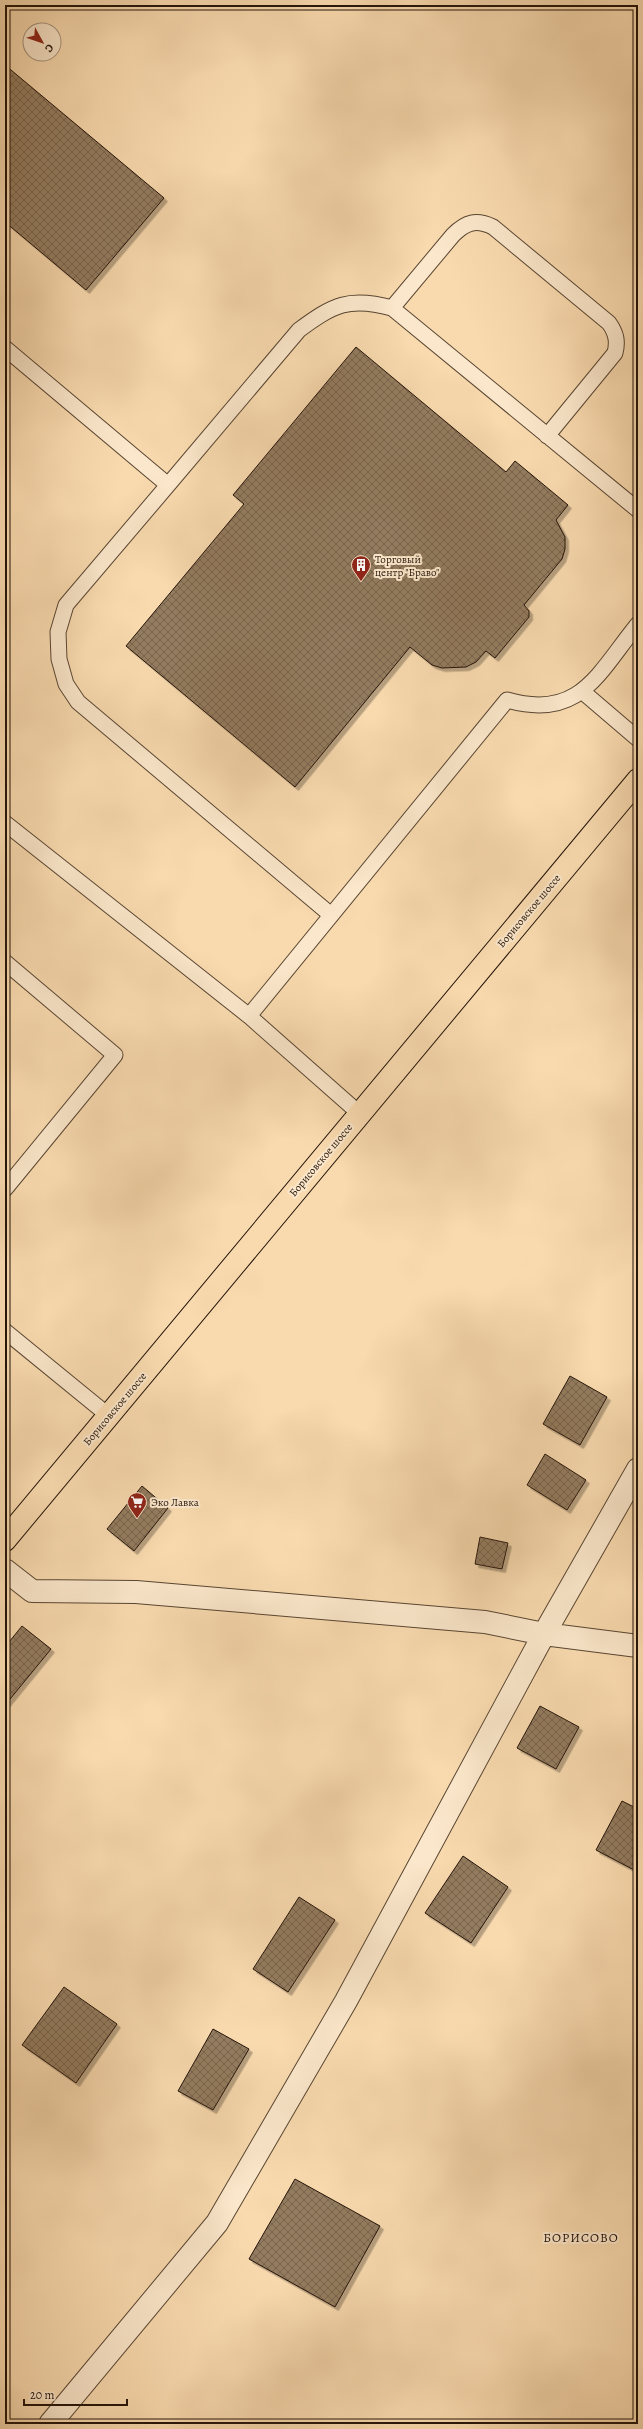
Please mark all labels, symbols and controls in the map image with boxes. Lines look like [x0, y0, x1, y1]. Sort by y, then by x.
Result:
north arrow [22, 22, 62, 62]
text: С [41, 41, 57, 56]
place label: Торговый центр "Браво" [375, 552, 439, 580]
building icon: Торговый центр "Браво" [350, 554, 372, 582]
street label: Борисовское шоссе [494, 871, 564, 951]
street label: Борисовское шоссе [286, 1120, 356, 1200]
street label: Борисовское шоссе [80, 1369, 150, 1449]
supermarket icon: Эко Лавка [126, 1491, 148, 1519]
place label: Эко Лавка [151, 1495, 200, 1510]
district label: БОРИСОВО [543, 2229, 619, 2246]
scale bar [24, 2381, 127, 2407]
text: 20 m [30, 2387, 54, 2403]

